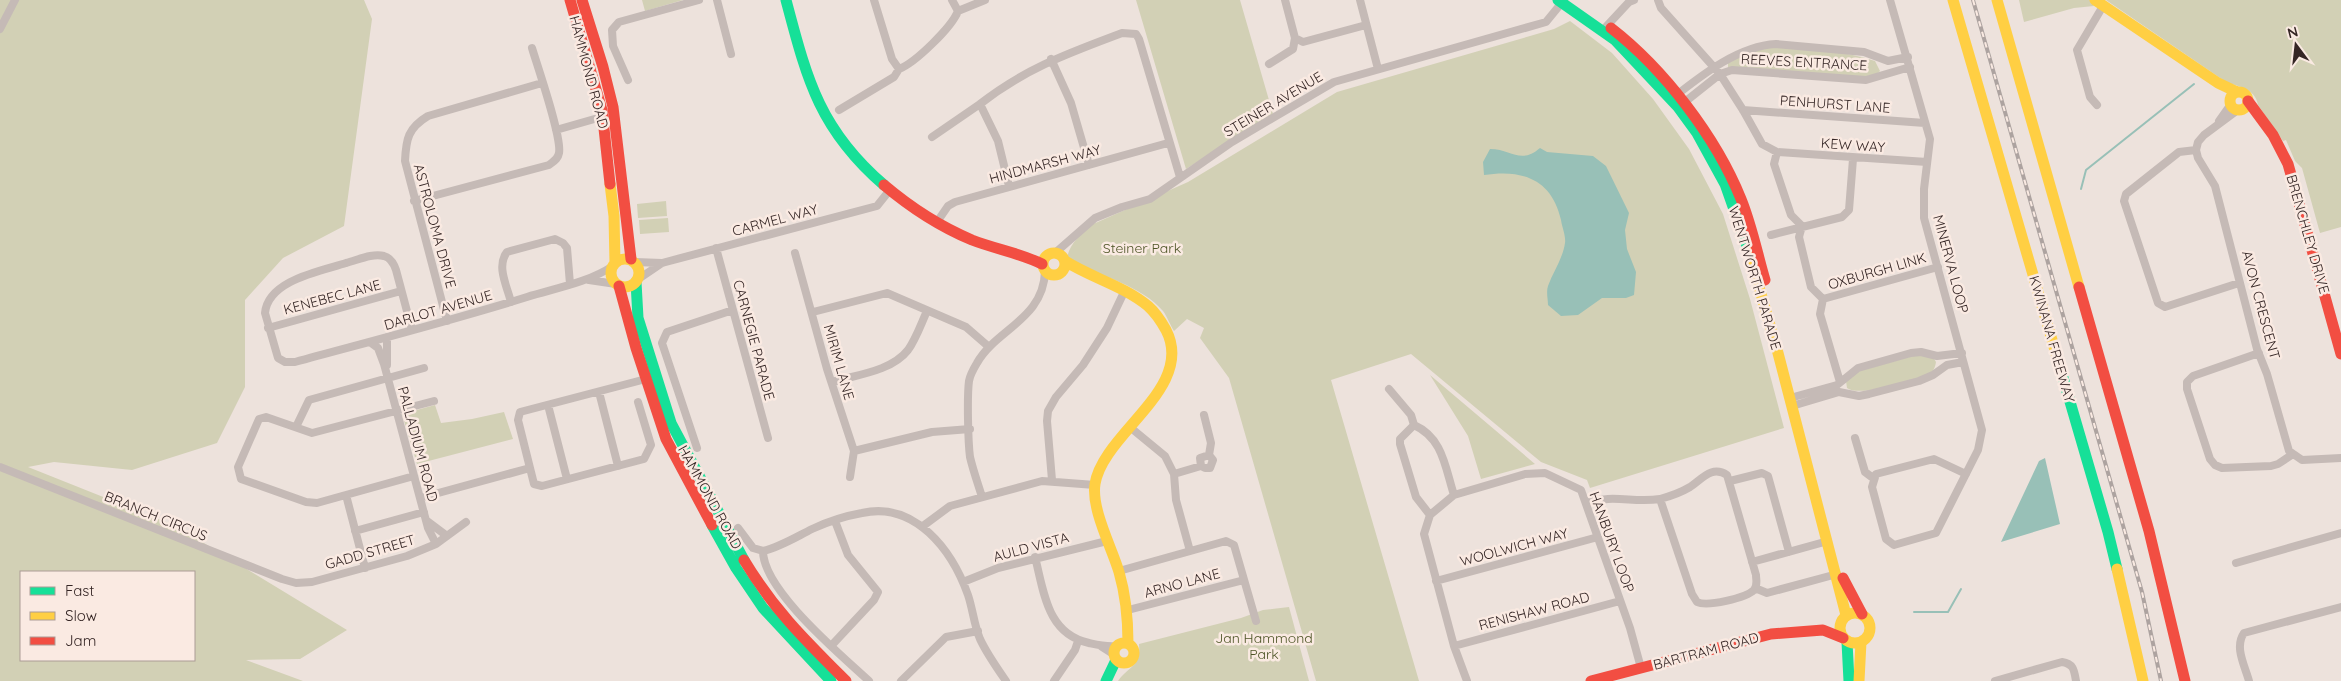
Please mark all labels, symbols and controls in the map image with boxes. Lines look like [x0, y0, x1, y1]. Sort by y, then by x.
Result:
street label: HAMMOND ROAD [565, 14, 613, 130]
north arrow [2271, 20, 2321, 70]
text: N [2285, 22, 2300, 42]
street label: REEVES ENTRANCE [1740, 50, 1868, 74]
street label: STEINER AVENUE [1220, 67, 1326, 141]
street label: PENHURST LANE [1779, 91, 1891, 117]
street label: KEW WAY [1820, 134, 1886, 156]
street label: HINDMARSH WAY [987, 140, 1103, 188]
street label: ASTROLOMA DRIVE [410, 162, 460, 290]
street label: BRENCHLEY DRIVE [2282, 172, 2334, 296]
street label: CARMEL WAY [730, 200, 820, 240]
street label: WENTWORTH PARADE [1725, 204, 1785, 352]
street label: MINERVA LOOP [1929, 213, 1973, 315]
park label: Steiner Park [1103, 239, 1181, 257]
street label: OXBURGH LINK [1826, 248, 1928, 294]
street label: AVON CRESCENT [2238, 249, 2284, 361]
street label: KWINANA FREEWAY [2025, 273, 2079, 405]
street label: KENEBEC LANE [281, 275, 383, 319]
street label: CARNEGIE PARADE [729, 278, 779, 402]
street label: DARLOT AVENUE [382, 286, 494, 334]
street label: MIRIM LANE [820, 322, 858, 402]
street label: PALLADIUM ROAD [394, 384, 442, 504]
street label: HAMMOND ROAD [674, 442, 746, 552]
street label: BRANCH CIRCUS [102, 487, 210, 545]
street label: HANBURY LOOP [1585, 489, 1639, 595]
street label: WOOLWICH WAY [1458, 524, 1570, 570]
street label: AULD VISTA [991, 528, 1071, 566]
street label: GADD STREET [323, 531, 417, 573]
street label: ARNO LANE [1142, 564, 1222, 602]
legend [20, 571, 195, 661]
text: Fast [65, 581, 94, 600]
street label: RENISHAW ROAD [1477, 588, 1591, 634]
text: Slow [65, 606, 97, 625]
street label: BARTRAM ROAD [1651, 628, 1761, 674]
park label: Jan Hammond Park [1215, 629, 1313, 663]
text: Jam [65, 631, 96, 650]

